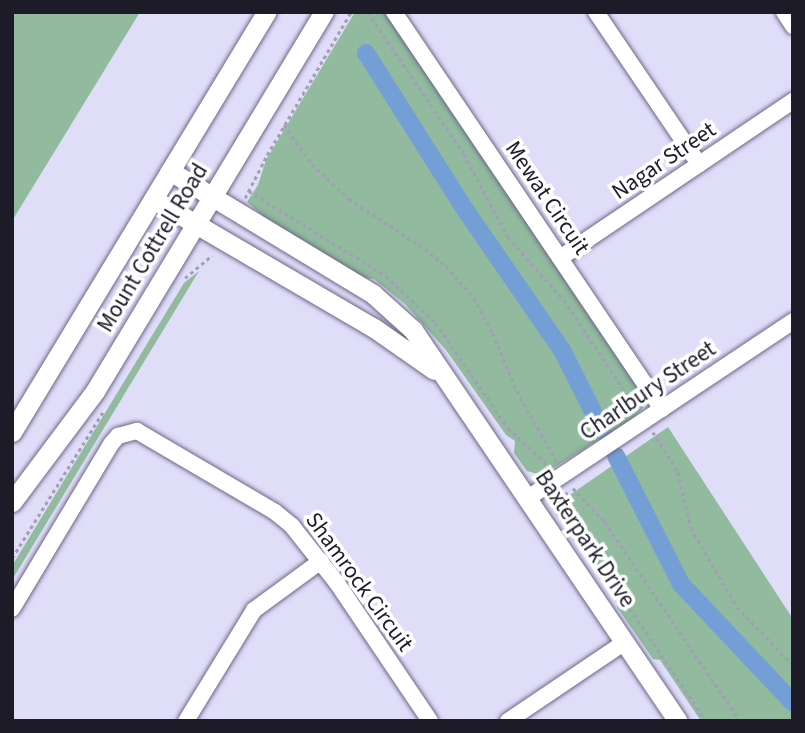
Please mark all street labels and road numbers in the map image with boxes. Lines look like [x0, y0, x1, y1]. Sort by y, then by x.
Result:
street label: Nagar Street [607, 116, 721, 206]
street label: Mewat Circuit [499, 136, 595, 260]
street label: Mount Cottrell Road [92, 159, 214, 337]
street label: Charlbury Street [575, 335, 721, 447]
street label: Baxterpark Drive [529, 465, 641, 613]
street label: Shamrock Circuit [299, 507, 419, 657]

